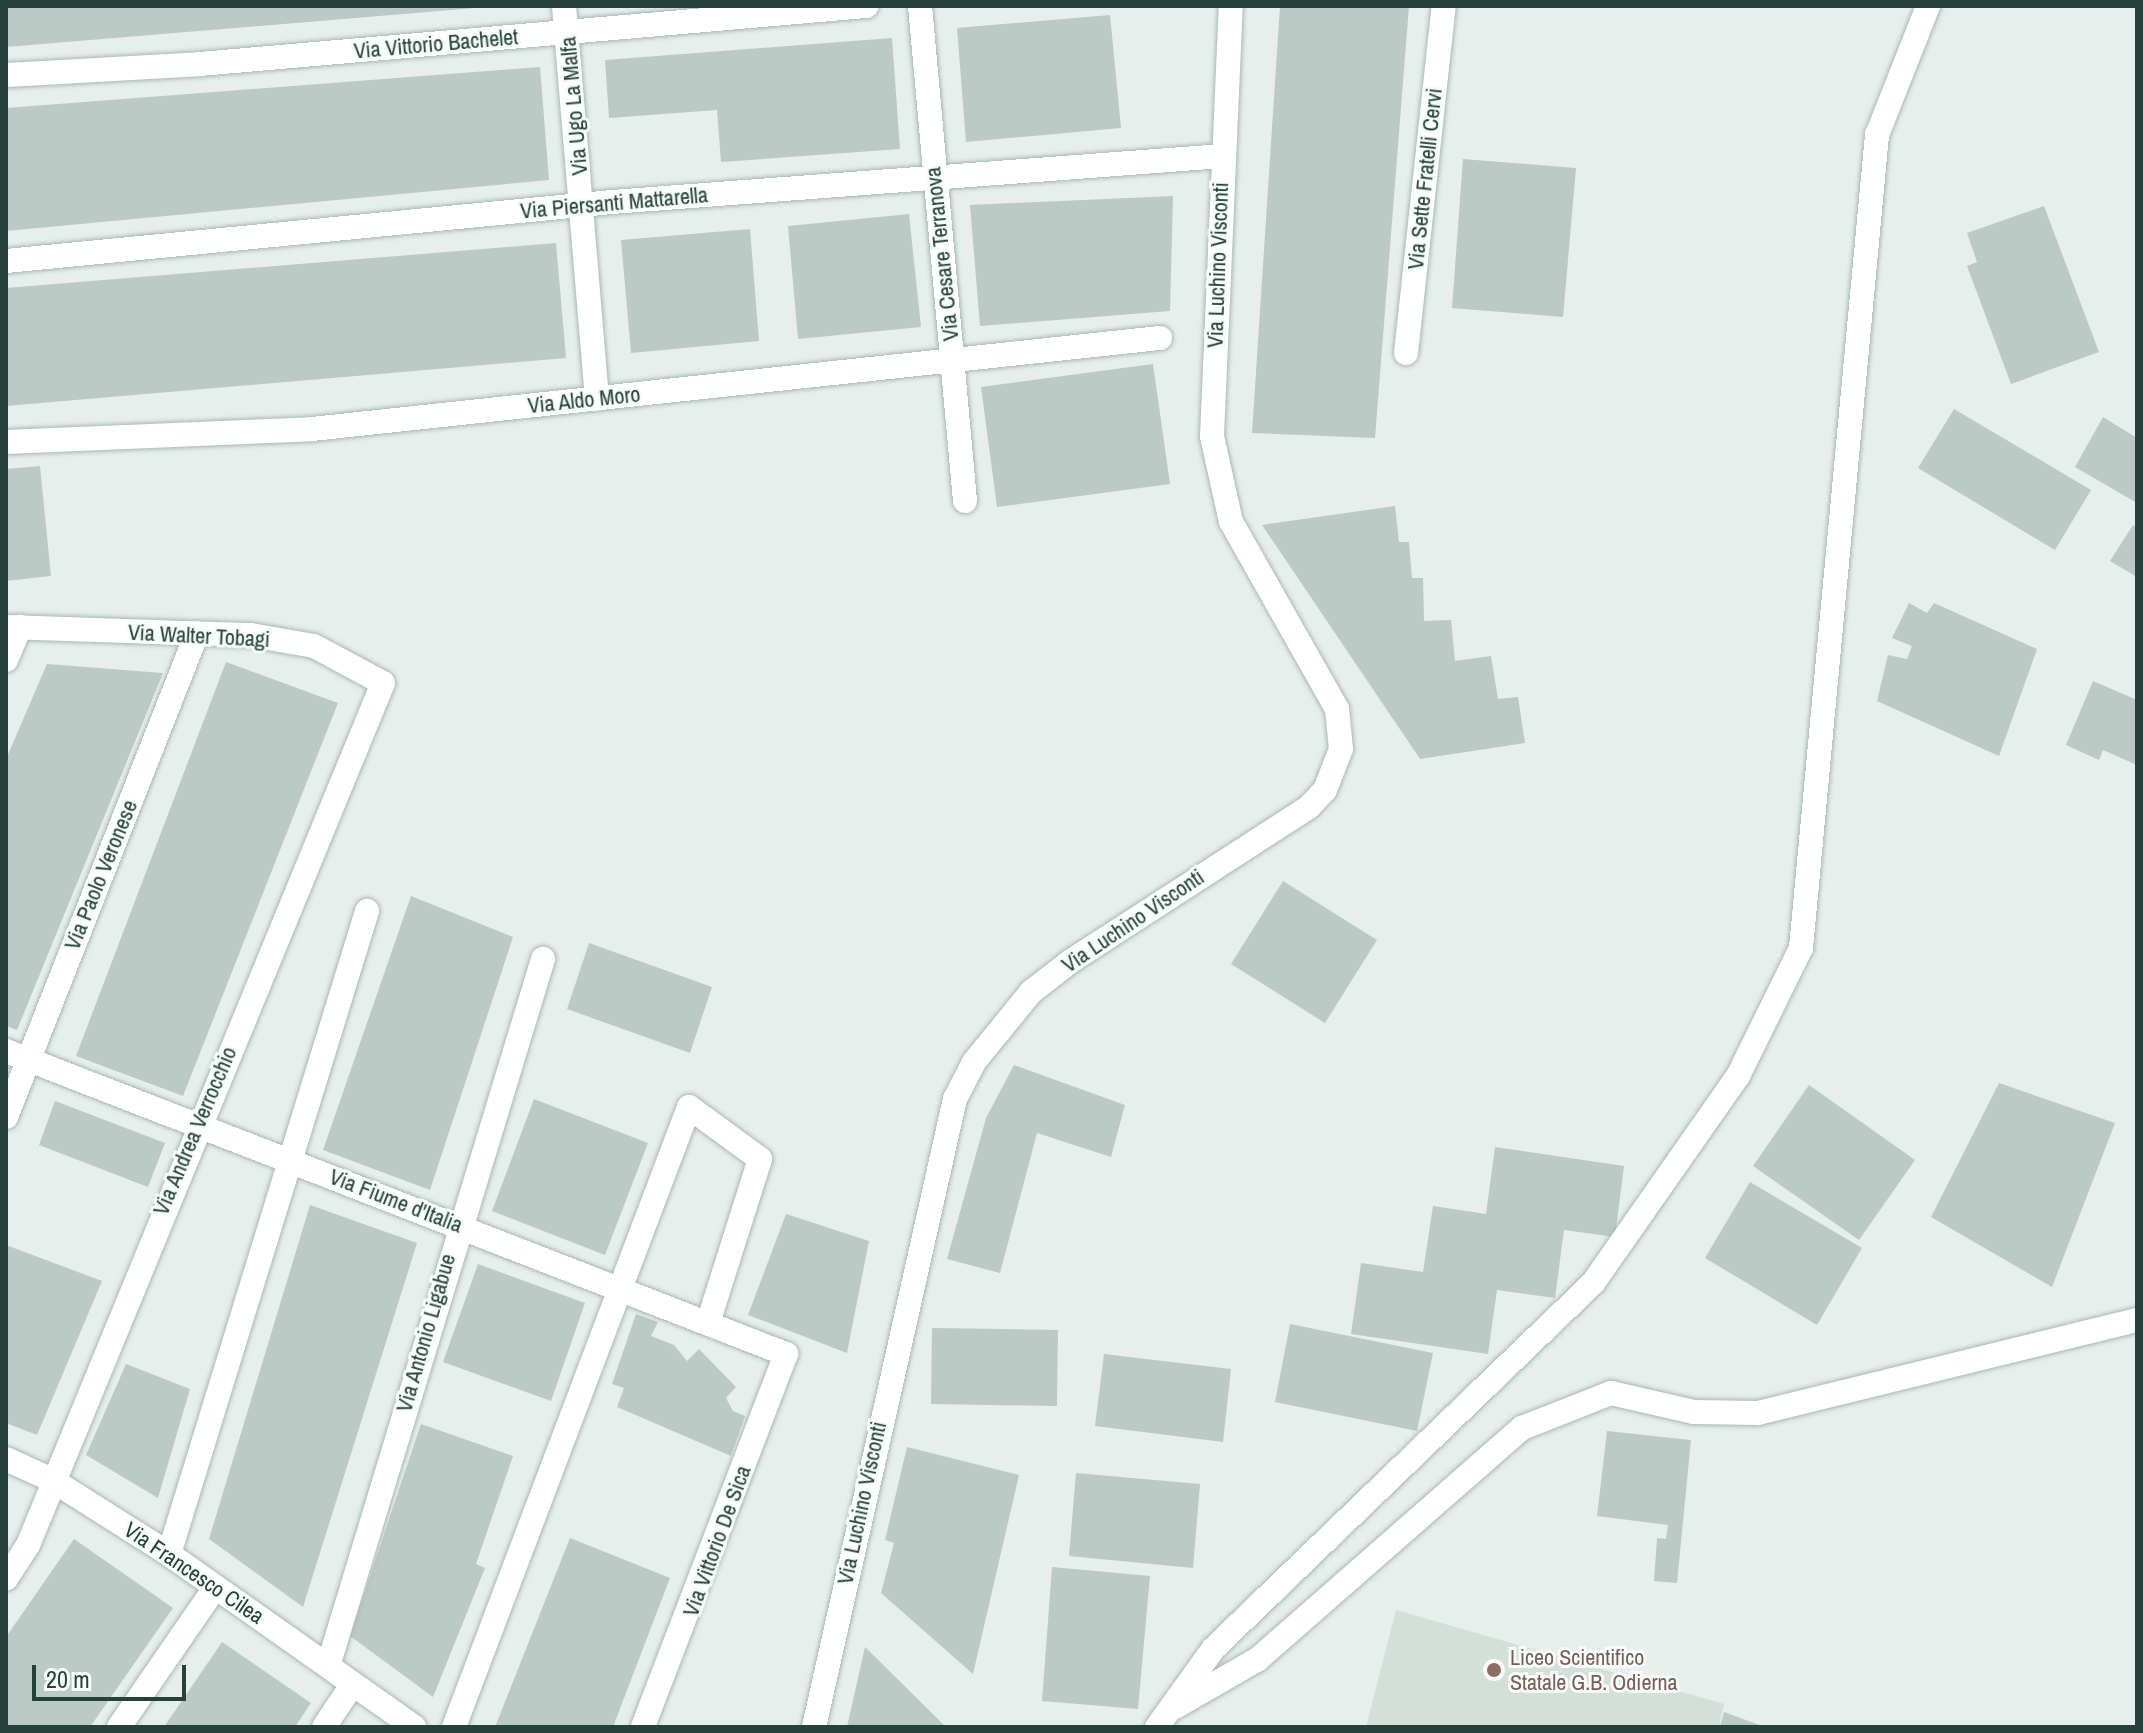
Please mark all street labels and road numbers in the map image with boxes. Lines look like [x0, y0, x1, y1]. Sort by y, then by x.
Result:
street label: Via Vittorio Bachelet [353, 24, 519, 64]
street label: Via Ugo La Malfa [555, 36, 593, 176]
street label: Via Sette Fratelli Cervi [1402, 87, 1448, 271]
street label: Via Cesare Terranova [920, 166, 964, 342]
street label: Via Piersanti Mattarella [519, 182, 709, 224]
street label: Via Luchino Visconti [1202, 182, 1234, 348]
street label: Via Aldo Moro [526, 381, 642, 419]
street label: Via Walter Tobagi [127, 619, 271, 653]
street label: Via Paolo Veronese [59, 796, 143, 954]
street label: Via Luchino Visconti [1057, 864, 1209, 978]
street label: Via Andrea Verrocchio [147, 1042, 243, 1220]
street label: Via Fiume d'Italia [326, 1163, 466, 1239]
street label: Via Antonio Ligabue [391, 1250, 461, 1416]
street label: Via Luchino Visconti [832, 1419, 892, 1587]
street label: Via Vittorio De Sica [677, 1462, 757, 1620]
street label: Via Francesco Cilea [119, 1516, 269, 1630]

